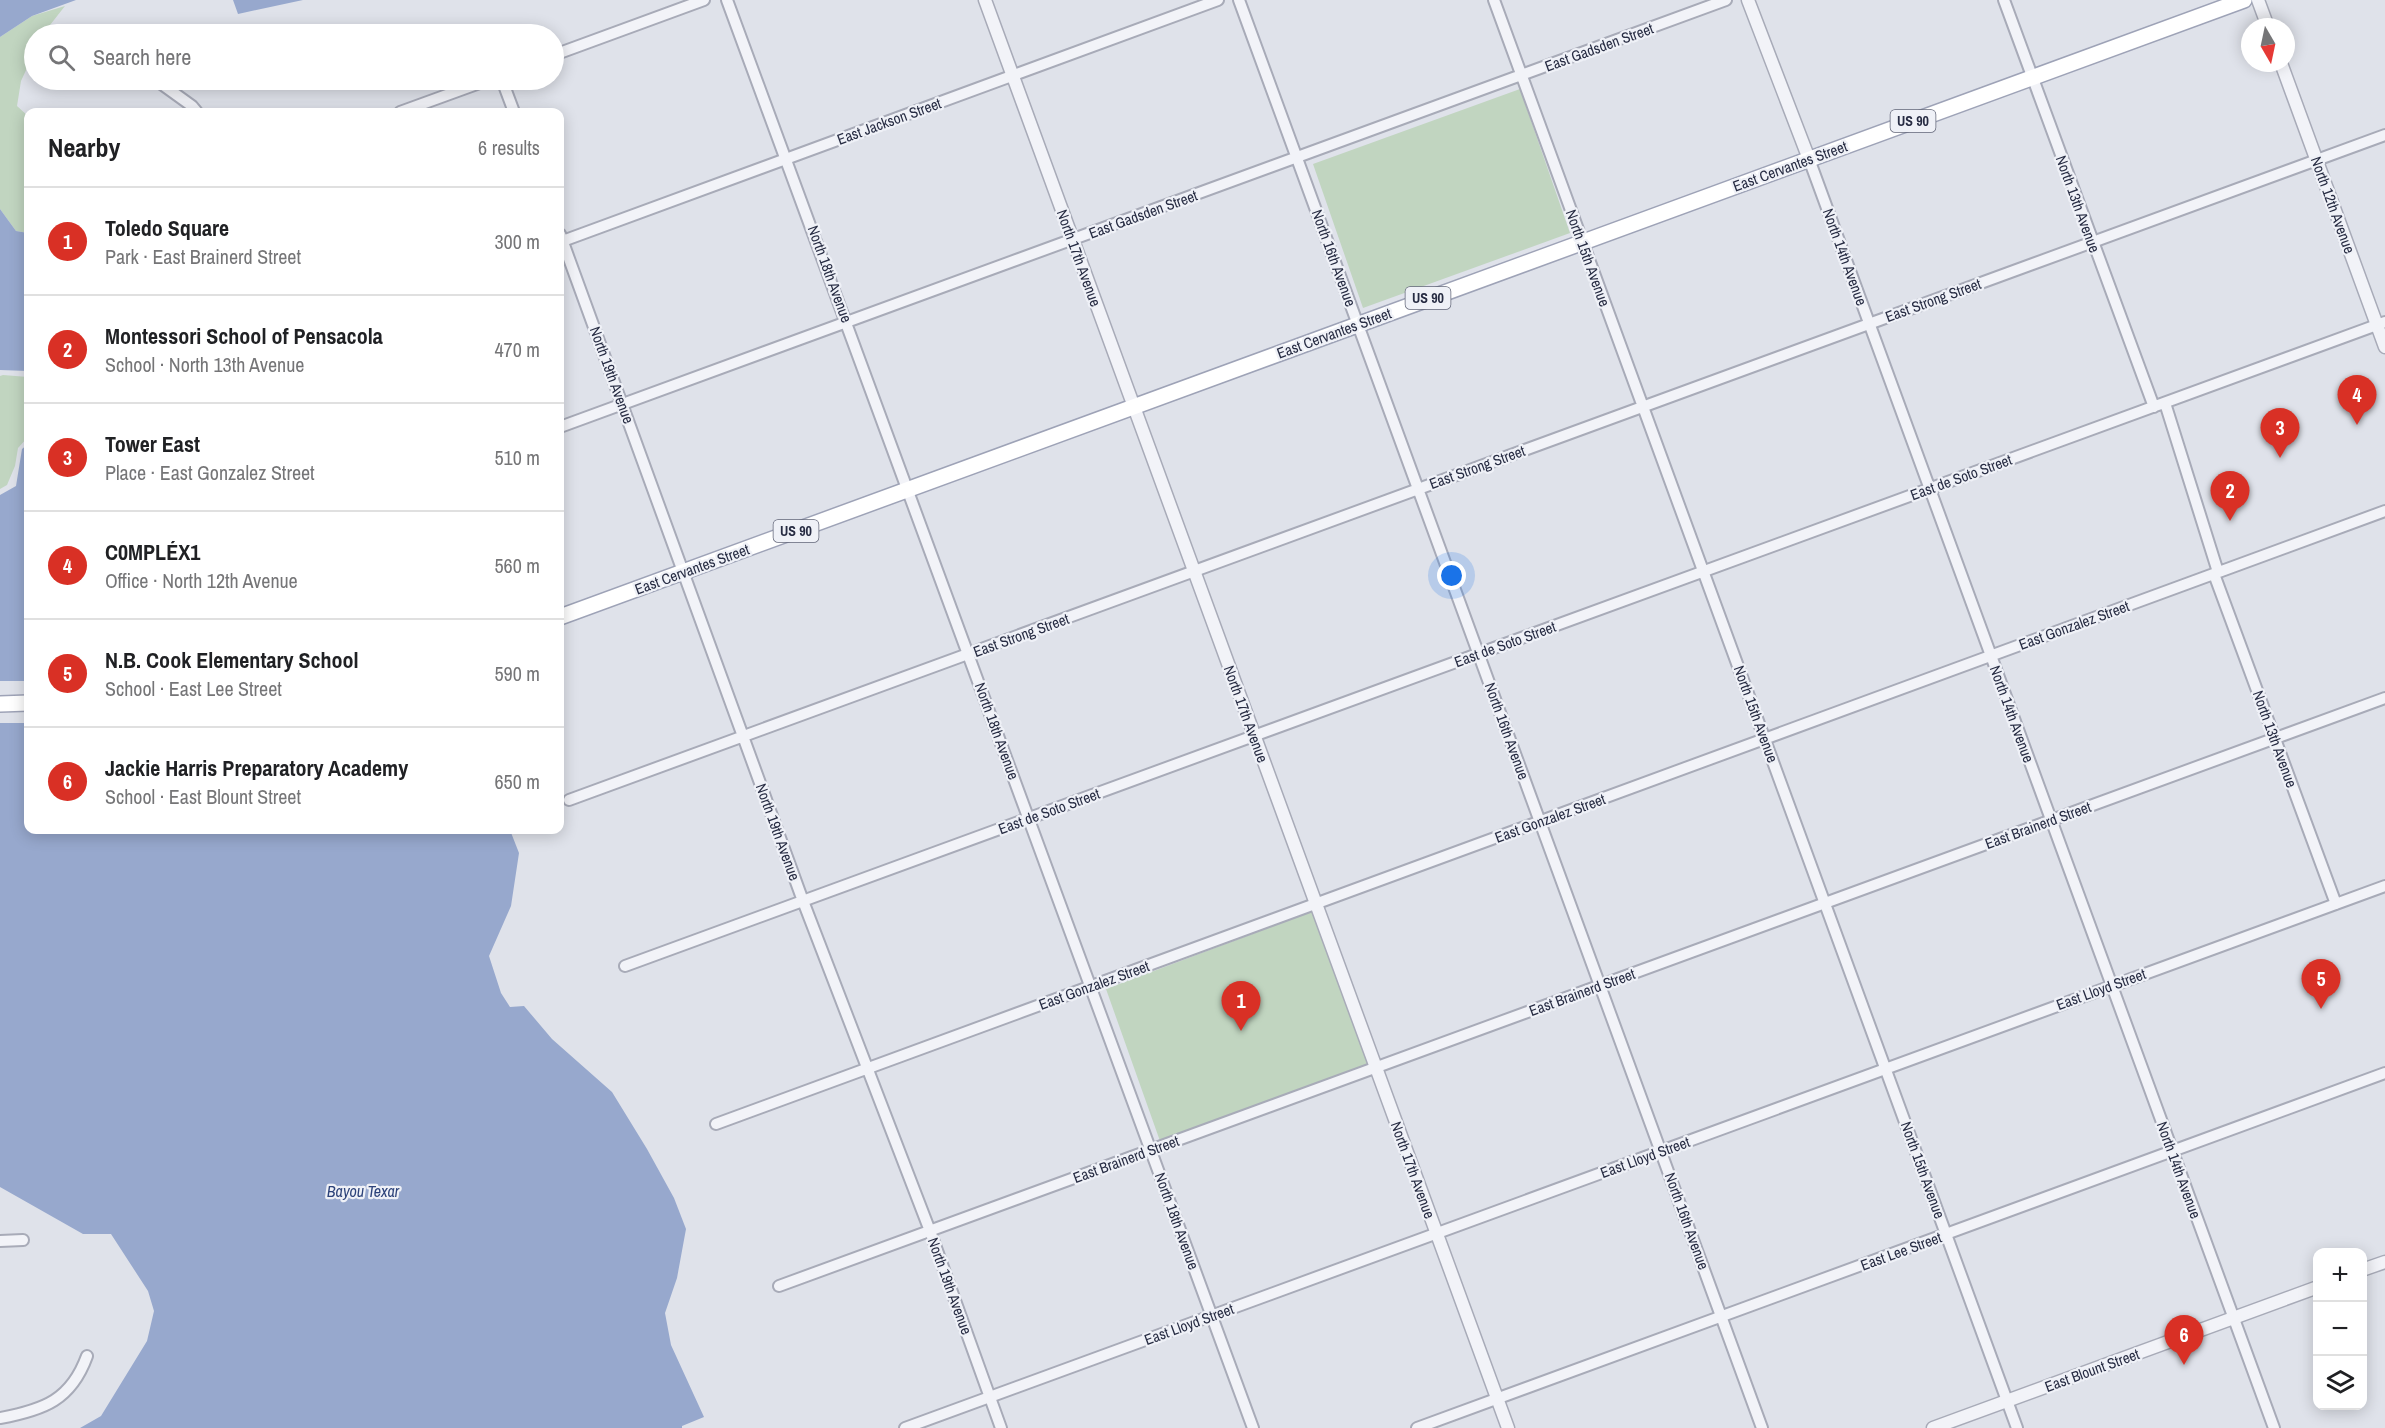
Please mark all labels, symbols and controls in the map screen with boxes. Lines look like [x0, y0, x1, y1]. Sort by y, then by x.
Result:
street label: East Gadsden Street [1542, 17, 1657, 76]
north arrow [2241, 18, 2295, 72]
search box [24, 24, 564, 90]
icon: search [45, 41, 78, 74]
text: Search here [93, 42, 191, 72]
street label: East Jackson Street [834, 92, 945, 150]
road number: US 90 [1890, 110, 1936, 132]
text: Nearby [48, 130, 120, 165]
text: 6 results [478, 134, 540, 161]
street label: East Cervantes Street [1730, 135, 1851, 196]
street label: North 13th Avenue [2051, 153, 2105, 256]
street label: North 12th Avenue [2306, 154, 2360, 257]
street label: East Gadsden Street [1086, 184, 1201, 243]
street label: North 14th Avenue [1818, 206, 1872, 309]
street label: North 17th Avenue [1052, 207, 1106, 310]
street label: North 16th Avenue [1307, 207, 1361, 310]
street label: North 15th Avenue [1561, 207, 1615, 310]
text: Toledo Square [105, 213, 229, 243]
street label: North 18th Avenue [803, 223, 857, 326]
text: 1 [63, 228, 72, 255]
text: 300 m [494, 228, 540, 255]
text: Park · East Brainerd Street [105, 243, 301, 270]
street label: East Strong Street [1882, 273, 1984, 327]
road number: US 90 [1406, 287, 1450, 309]
street label: East Cervantes Street [1274, 302, 1395, 363]
text: Montessori School of Pensacola [105, 321, 383, 351]
street label: North 19th Avenue [585, 324, 639, 427]
text: 2 [63, 336, 72, 363]
text: 470 m [494, 336, 540, 363]
text: School · North 13th Avenue [105, 351, 304, 378]
pin: 4 [2338, 376, 2376, 425]
pin: 3 [2260, 408, 2300, 458]
text: Tower East [105, 429, 200, 459]
street label: East Strong Street [1426, 440, 1528, 494]
text: 3 [63, 444, 72, 471]
text: 510 m [494, 444, 540, 471]
street label: East de Soto Street [1907, 449, 2015, 505]
text: Place · East Gonzalez Street [105, 459, 315, 486]
pin: 2 [2210, 472, 2250, 521]
road number: US 90 [774, 520, 818, 542]
text: C0MPLÉX1 [105, 537, 200, 567]
street label: East Cervantes Street [632, 538, 753, 599]
text: 4 [63, 552, 72, 579]
text: 560 m [494, 552, 540, 579]
your location [1437, 561, 1466, 590]
text: Office · North 12th Avenue [105, 567, 298, 594]
street label: East Gonzalez Street [2016, 595, 2133, 655]
street label: East Strong Street [970, 608, 1072, 662]
street label: East de Soto Street [1451, 616, 1559, 672]
text: N.B. Cook Elementary School [105, 645, 359, 675]
text: 5 [63, 660, 72, 687]
text: 590 m [494, 660, 540, 687]
street label: North 17th Avenue [1219, 663, 1273, 766]
street label: North 15th Avenue [1729, 663, 1783, 766]
street label: North 14th Avenue [1985, 663, 2039, 766]
text: School · East Lee Street [105, 675, 282, 702]
street label: North 18th Avenue [970, 680, 1024, 783]
street label: North 16th Avenue [1480, 680, 1534, 783]
street label: North 13th Avenue [2248, 688, 2302, 791]
text: Jackie Harris Preparatory Academy [105, 753, 408, 783]
text: 6 [63, 768, 72, 795]
text: 650 m [494, 768, 540, 795]
street label: North 19th Avenue [751, 781, 805, 884]
text: School · East Blount Street [105, 783, 301, 810]
street label: East de Soto Street [995, 783, 1103, 839]
street label: East Gonzalez Street [1492, 788, 1609, 848]
street label: East Brainerd Street [1982, 796, 2094, 854]
street label: East Gonzalez Street [1036, 955, 1153, 1015]
pin: 5 [2302, 960, 2340, 1009]
street label: East Brainerd Street [1526, 963, 1638, 1021]
street label: East Lloyd Street [2053, 963, 2149, 1015]
pin: 1 [1222, 982, 1260, 1031]
street label: North 17th Avenue [1386, 1119, 1440, 1222]
street label: North 15th Avenue [1896, 1119, 1950, 1222]
street label: North 14th Avenue [2152, 1119, 2206, 1222]
street label: East Brainerd Street [1070, 1130, 1182, 1188]
street label: East Lloyd Street [1597, 1131, 1693, 1183]
street label: North 18th Avenue [1150, 1170, 1204, 1273]
street label: North 16th Avenue [1660, 1170, 1714, 1273]
water label: Bayou Texar [327, 1180, 400, 1202]
street label: East Lee Street [1858, 1226, 1945, 1275]
street label: North 19th Avenue [923, 1235, 977, 1338]
map controls [2313, 1248, 2367, 1410]
button: + [2313, 1248, 2367, 1302]
street label: East Lloyd Street [1141, 1298, 1237, 1350]
button: − [2313, 1302, 2367, 1356]
pin: 6 [2164, 1316, 2204, 1365]
street label: East Blount Street [2042, 1343, 2143, 1397]
button: layers [2313, 1356, 2367, 1410]

